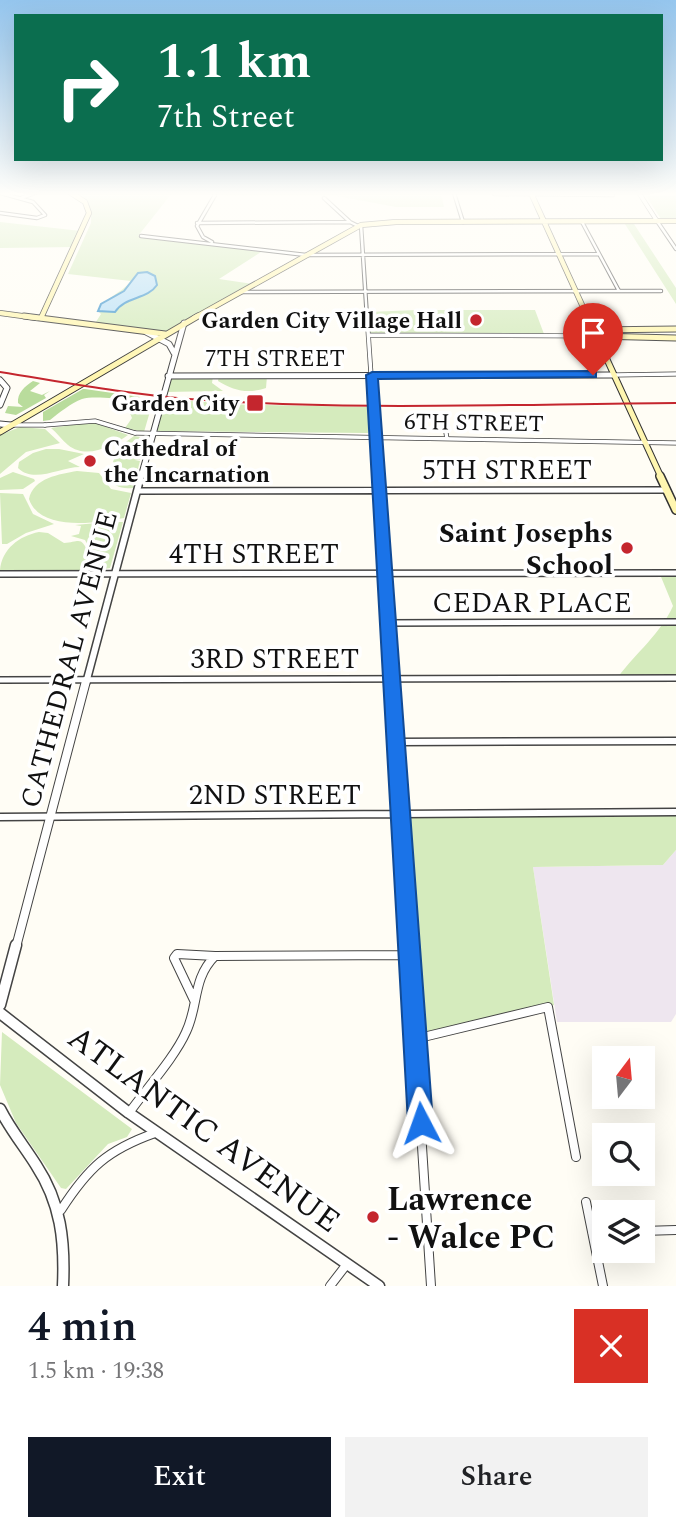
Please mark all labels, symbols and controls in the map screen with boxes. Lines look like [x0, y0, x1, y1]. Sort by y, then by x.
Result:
text: 1.1 km [157, 25, 311, 100]
icon: right [42, 42, 133, 133]
text: 7th Street [157, 93, 295, 142]
pin [563, 303, 623, 375]
place label: Garden City Village Hall [201, 304, 462, 339]
marker: Garden City Village Hall [468, 312, 484, 328]
icon: arrive [574, 314, 612, 352]
street label: 7TH STREET [205, 342, 345, 377]
place label: Garden City [111, 387, 240, 422]
marker: Garden City [245, 393, 265, 413]
street label: 6TH STREET [404, 405, 544, 442]
place label: Cathedral of the Incarnation [104, 432, 270, 493]
street label: 5TH STREET [422, 449, 592, 492]
marker: Cathedral of the Incarnation [82, 453, 98, 469]
street label: CATHEDRAL AVENUE [9, 506, 130, 813]
place label: Saint Josephs School [439, 512, 613, 587]
street label: 4TH STREET [169, 533, 339, 576]
marker: Saint Josephs School [619, 540, 635, 556]
street label: CEDAR PLACE [432, 582, 632, 625]
street label: 3RD STREET [191, 638, 359, 681]
street label: 2ND STREET [189, 774, 361, 817]
street label: ATLANTIC AVENUE [57, 1013, 351, 1246]
north arrow [592, 1046, 654, 1110]
map controls [592, 1046, 655, 1263]
position arrow [384, 1086, 458, 1160]
button: search [592, 1123, 655, 1186]
place label: Lawrence - Walce PC [387, 1175, 555, 1263]
button: layers [592, 1200, 655, 1263]
marker: Lawrence - Walce PC [365, 1209, 381, 1225]
text: 4 min [28, 1296, 137, 1359]
button: close [574, 1309, 648, 1383]
text: 1.5 km · 19:38 [28, 1354, 164, 1389]
button: Exit [28, 1437, 331, 1517]
button: Share [345, 1437, 648, 1517]

